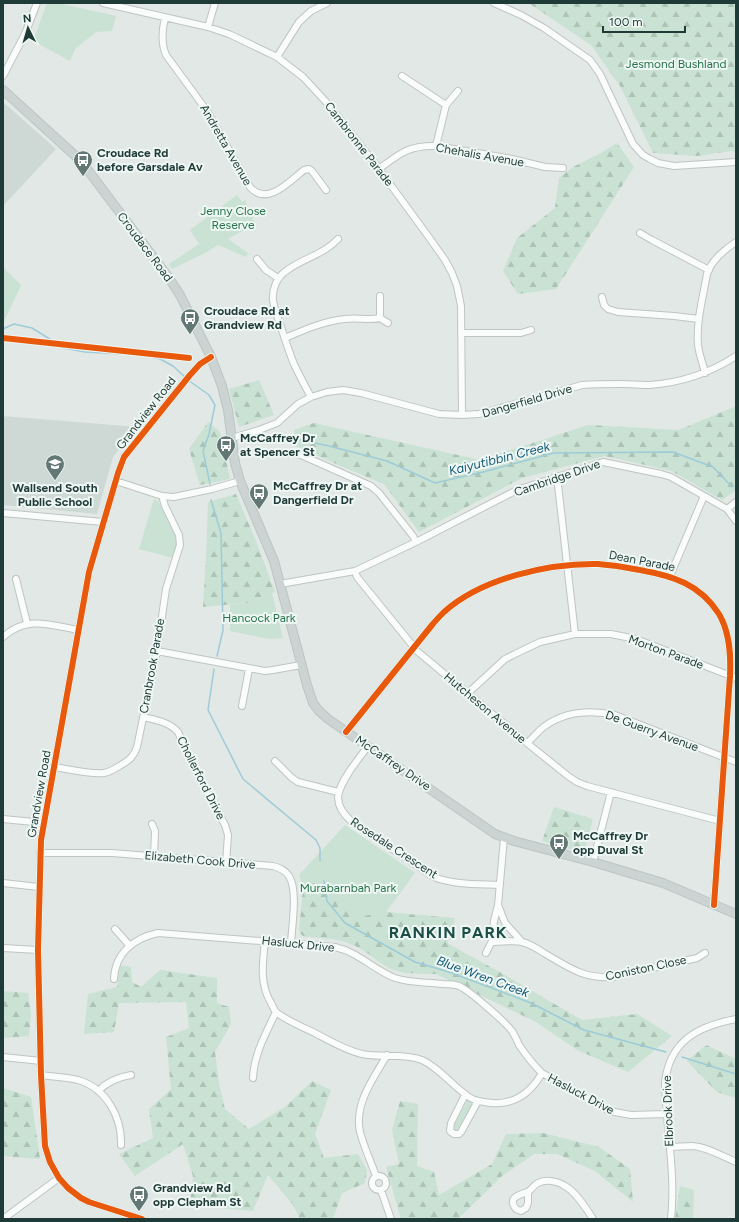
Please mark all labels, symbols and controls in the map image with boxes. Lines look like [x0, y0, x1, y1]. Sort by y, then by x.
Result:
north arrow [8, 8, 48, 48]
scale bar [603, 8, 685, 34]
text: N [22, 12, 32, 25]
text: 100 m [609, 15, 643, 29]
park label: Jesmond Bushland [626, 57, 727, 71]
street label: Cambronne Parade [322, 99, 396, 189]
street label: Andretta Avenue [197, 102, 255, 188]
street label: Chehalis Avenue [435, 140, 526, 170]
place label: Croudace Rd before Garsdale Av [97, 146, 203, 174]
bus stop icon: Croudace Rd before Garsdale Av [72, 149, 94, 177]
park label: Jenny Close Reserve [200, 204, 266, 232]
street label: Croudace Road [114, 210, 176, 284]
place label: Croudace Rd at Grandview Rd [204, 304, 290, 332]
bus stop icon: Croudace Rd at Grandview Rd [179, 307, 201, 335]
street label: Grandview Road [113, 374, 179, 452]
street label: Dangerfield Drive [480, 381, 574, 421]
place label: McCaffrey Dr at Spencer St [240, 431, 315, 459]
bus stop icon: McCaffrey Dr at Spencer St [215, 434, 237, 462]
water label: Kaiyutibbin Creek [447, 438, 552, 478]
school or university icon: Wallsend South Public School [44, 453, 66, 481]
street label: Cambridge Drive [512, 457, 602, 499]
place label: McCaffrey Dr at Dangerfield Dr [273, 479, 362, 507]
place label: Wallsend South Public School [12, 481, 98, 509]
bus stop icon: McCaffrey Dr at Dangerfield Dr [248, 482, 270, 510]
street label: Dean Parade [608, 548, 677, 574]
park label: Hancock Park [222, 611, 296, 625]
street label: Cranbrook Parade [137, 617, 167, 715]
street label: Morton Parade [626, 632, 706, 672]
street label: Hutcheson Avenue [441, 670, 529, 747]
street label: De Guerry Avenue [604, 708, 701, 755]
street label: McCaffrey Drive [353, 733, 434, 794]
street label: Chollerford Drive [174, 734, 228, 822]
street label: Grandview Road [24, 749, 54, 839]
street label: Rosedale Crescent [348, 815, 441, 882]
place label: McCaffrey Dr opp Duval St [573, 829, 648, 857]
bus stop icon: McCaffrey Dr opp Duval St [548, 832, 570, 860]
street label: Elizabeth Cook Drive [144, 848, 257, 872]
park label: Murabarnbah Park [300, 881, 396, 895]
district label: RANKIN PARK [389, 923, 507, 942]
street label: Hasluck Drive [261, 933, 336, 955]
water label: Blue Wren Creek [435, 953, 532, 1000]
street label: Coniston Close [604, 953, 688, 983]
street label: Hasluck Drive [545, 1071, 617, 1118]
street label: Elbrook Drive [660, 1075, 676, 1147]
place label: Grandview Rd opp Clepham St [153, 1181, 242, 1209]
bus stop icon: Grandview Rd opp Clepham St [128, 1184, 150, 1212]

